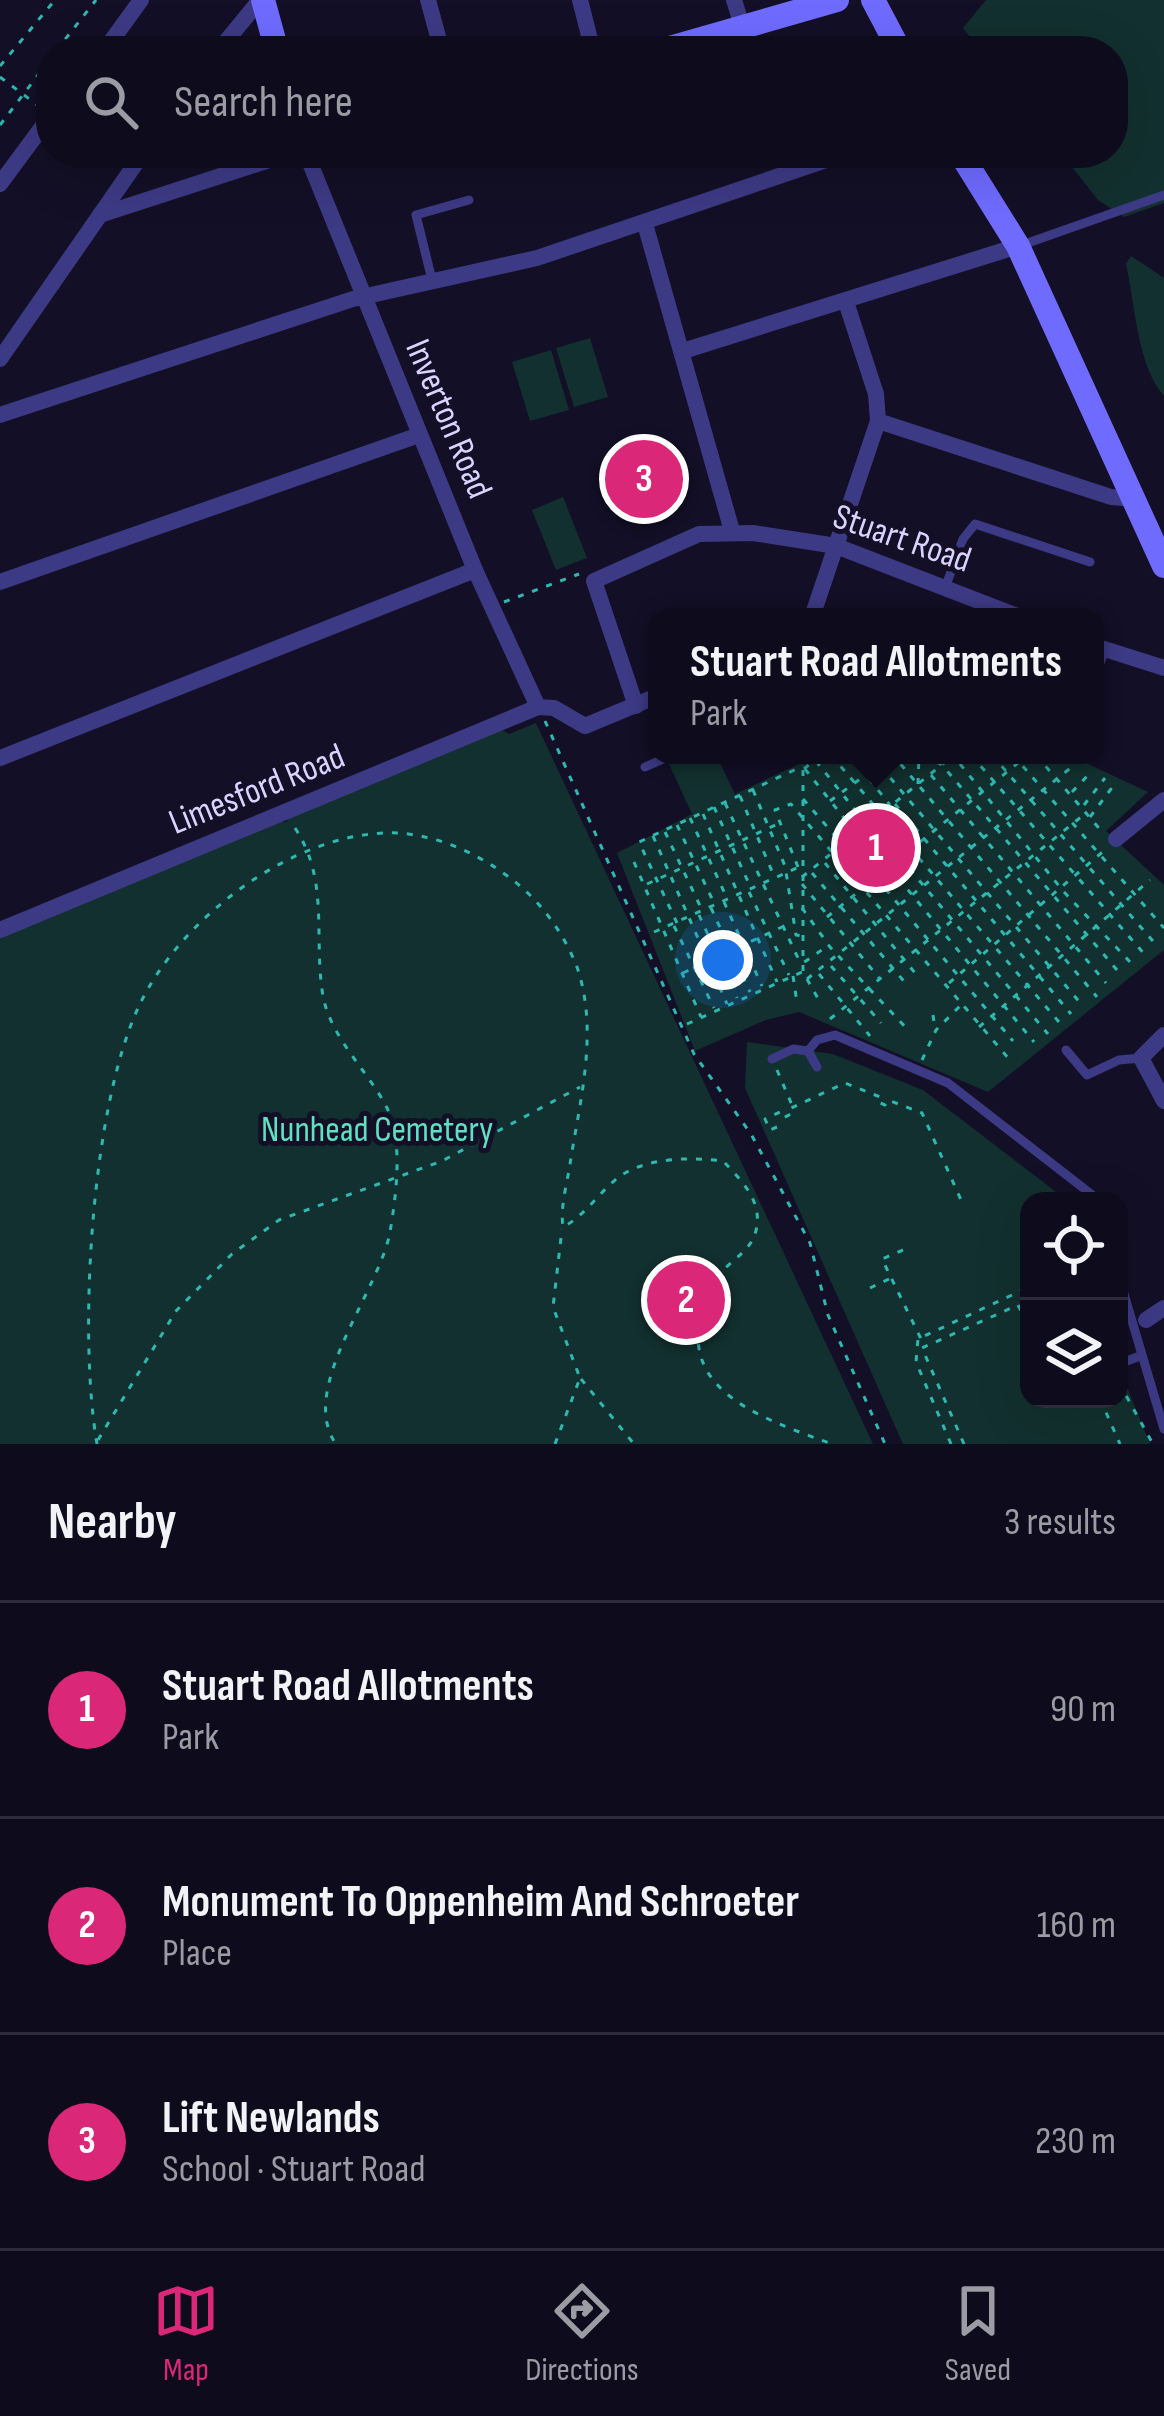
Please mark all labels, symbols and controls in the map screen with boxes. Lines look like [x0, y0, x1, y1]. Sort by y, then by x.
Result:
search box [36, 36, 1128, 168]
icon: search [78, 69, 144, 135]
text: Search here [174, 75, 353, 130]
street label: Inverton Road [395, 333, 501, 505]
pin: 3 [605, 434, 683, 524]
street label: Stuart Road [828, 495, 976, 583]
popup [648, 608, 1104, 764]
text: Stuart Road Allotments [690, 635, 1062, 690]
text: Park [690, 690, 747, 737]
street label: Limesford Road [163, 735, 351, 845]
pin: 1 [837, 803, 915, 893]
your location [693, 930, 753, 990]
park label: Nunhead Cemetery [261, 1109, 493, 1152]
map controls [1020, 1192, 1128, 1408]
button: locate [1020, 1192, 1128, 1300]
pin: 2 [647, 1255, 725, 1345]
button: layers [1020, 1300, 1128, 1408]
text: Nearby [48, 1492, 177, 1553]
text: 3 results [1004, 1499, 1116, 1546]
text: Stuart Road Allotments [162, 1659, 534, 1714]
text: 1 [79, 1686, 95, 1733]
text: 90 m [1050, 1686, 1116, 1733]
text: Park [162, 1714, 219, 1761]
text: Monument To Oppenheim And Schroeter [162, 1875, 799, 1930]
text: 2 [78, 1902, 96, 1949]
text: 160 m [1037, 1902, 1116, 1949]
text: Place [162, 1930, 232, 1977]
text: Lift Newlands [162, 2091, 380, 2146]
text: 3 [78, 2118, 96, 2165]
text: 230 m [1035, 2118, 1116, 2165]
text: School · Stuart Road [162, 2146, 425, 2193]
tab: Map [153, 2278, 219, 2390]
tab: Directions [525, 2278, 639, 2390]
tab: Saved [945, 2278, 1011, 2390]

